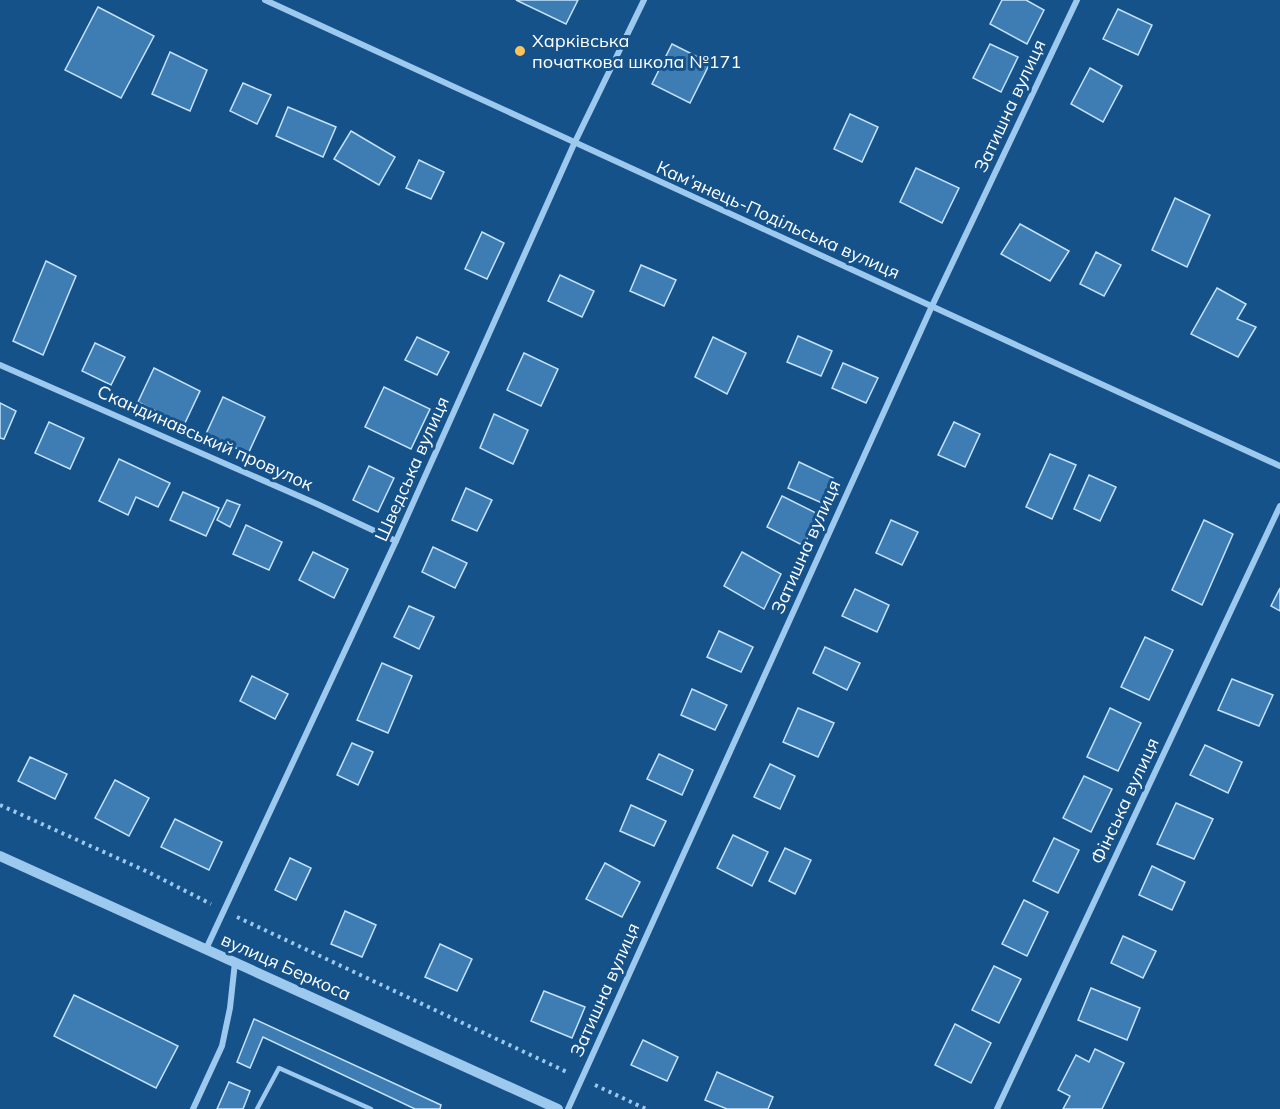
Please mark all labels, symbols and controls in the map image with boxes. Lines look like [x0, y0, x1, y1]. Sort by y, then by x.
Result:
place label: Харківська початкова школа №171 [532, 29, 741, 73]
street label: Затишна вулиця [969, 36, 1050, 176]
marker: Харківська початкова школа №171 [513, 44, 527, 58]
street label: Кам’янець-Подільська вулиця [653, 155, 903, 284]
street label: Скандинавський провулок [94, 379, 317, 496]
street label: Шведська вулиця [369, 393, 454, 545]
street label: Затишна вулиця [766, 476, 845, 617]
street label: Фінська вулиця [1085, 734, 1164, 868]
street label: Затишна вулиця [565, 919, 644, 1060]
street label: вулиця Беркоса [218, 928, 355, 1005]

